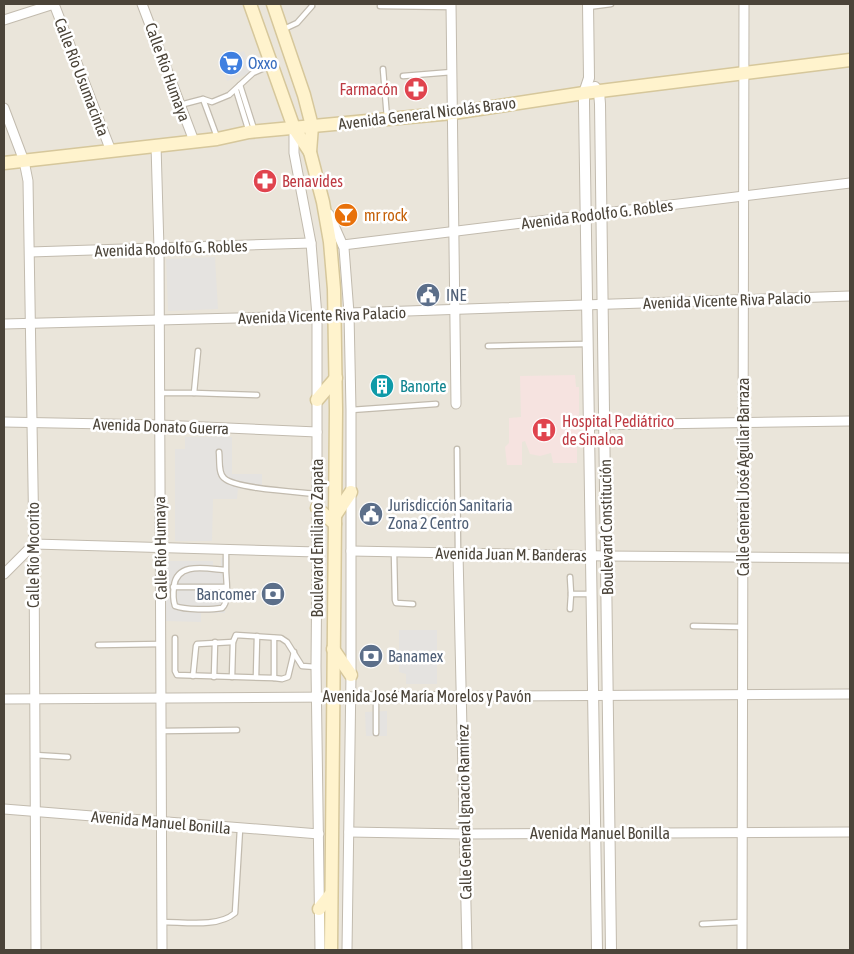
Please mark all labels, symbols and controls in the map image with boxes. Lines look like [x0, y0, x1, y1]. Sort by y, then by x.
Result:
street label: Calle Río Usumacinta [51, 15, 113, 139]
street label: Calle Río Humaya [141, 20, 194, 124]
supermarket icon: Oxxo [218, 50, 244, 76]
place label: Oxxo [248, 54, 278, 72]
pharmacy icon: Farmacón [403, 76, 429, 102]
place label: Farmacón [340, 80, 398, 98]
street label: Avenida General Nicolás Bravo [337, 93, 517, 133]
pharmacy icon: Benavides [252, 168, 278, 194]
place label: Benavides [282, 172, 343, 190]
street label: Avenida Rodolfo G. Robles [520, 196, 674, 232]
bar icon: mr rock [333, 202, 359, 228]
place label: mr rock [364, 206, 408, 224]
street label: Avenida Rodolfo G. Robles [94, 236, 248, 260]
public building icon: INE [415, 282, 441, 308]
place label: INE [446, 286, 467, 304]
street label: Avenida Vicente Riva Palacio [643, 288, 811, 312]
street label: Avenida Vicente Riva Palacio [238, 303, 406, 327]
building icon: Banorte [369, 373, 395, 399]
place label: Banorte [400, 377, 447, 395]
street label: Calle General José Aguilar Barraza [734, 378, 753, 576]
place label: Hospital Pediátrico de Sinaloa [562, 412, 674, 448]
street label: Avenida Donato Guerra [93, 415, 229, 437]
hospital icon: Hospital Pediátrico de Sinaloa [531, 417, 557, 443]
street label: Boulevard Emiliano Zapata [308, 459, 327, 617]
street label: Boulevard Constitución [596, 459, 616, 595]
street label: Calle Río Humaya [150, 496, 171, 600]
place label: Jurisdicción Sanitaria Zona 2 Centro [388, 496, 513, 532]
public building icon: Jurisdicción Sanitaria Zona 2 Centro [358, 501, 384, 527]
street label: Calle Río Mocorito [24, 502, 42, 608]
street label: Avenida Juan M. Banderas [435, 544, 587, 564]
bank icon: Bancomer [260, 581, 286, 607]
place label: Bancomer [196, 585, 256, 603]
bank icon: Banamex [358, 643, 384, 669]
place label: Banamex [388, 647, 444, 665]
street label: Avenida José María Morelos y Pavón [322, 687, 532, 706]
street label: Calle General Ignacio Ramírez [453, 724, 476, 900]
street label: Avenida Manuel Bonilla [90, 807, 232, 837]
street label: Avenida Manuel Bonilla [530, 824, 670, 842]

